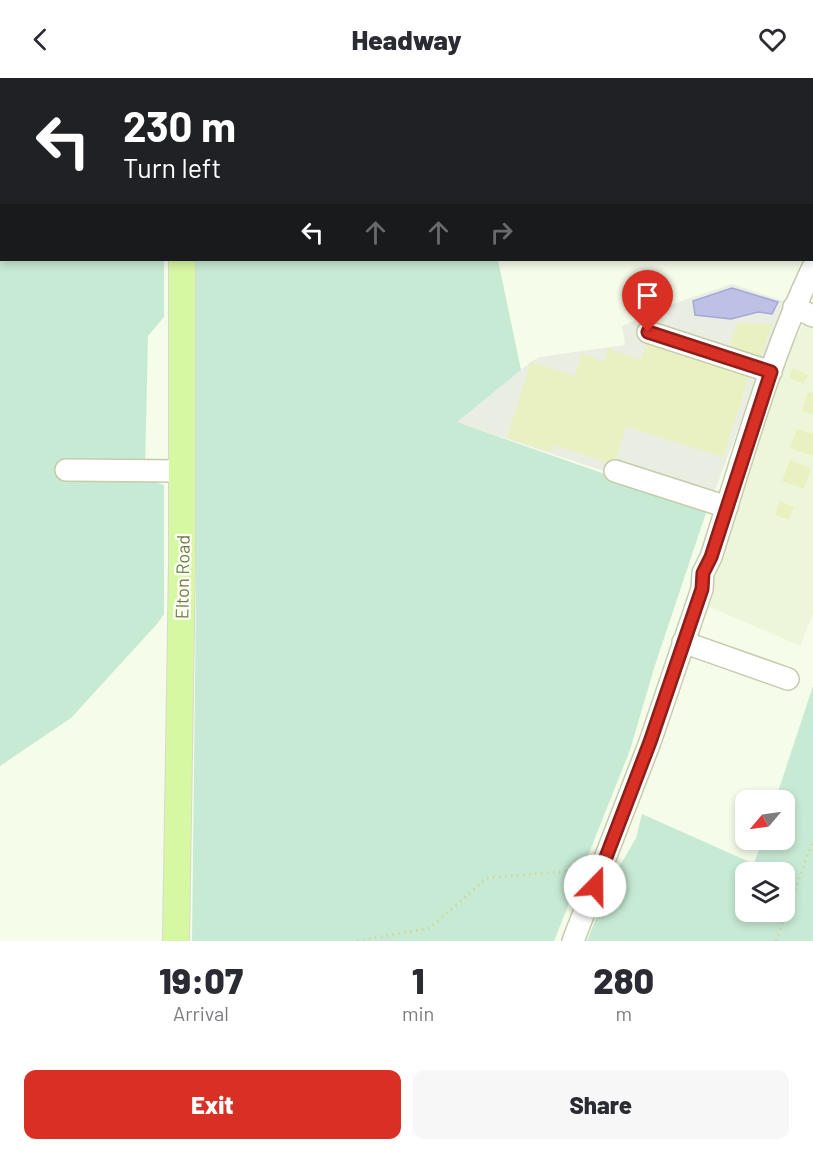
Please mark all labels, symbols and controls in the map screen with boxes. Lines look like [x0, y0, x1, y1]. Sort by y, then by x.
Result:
icon: back [24, 23, 57, 56]
text: Headway [351, 23, 462, 55]
icon: heart [756, 23, 789, 56]
text: 230 m [123, 100, 236, 150]
icon: left [24, 102, 102, 180]
text: Turn left [123, 151, 221, 183]
icon: left [296, 216, 329, 249]
icon: ahead [359, 216, 392, 249]
icon: ahead [422, 216, 455, 249]
icon: right [485, 216, 518, 249]
pin [622, 270, 673, 332]
icon: arrive [631, 279, 664, 312]
street label: Elton Road [170, 535, 194, 619]
north arrow [735, 790, 795, 850]
map controls [735, 790, 795, 922]
position arrow [563, 854, 627, 918]
button: layers [735, 862, 795, 922]
text: 19:07 [159, 958, 243, 1001]
text: 1 [412, 958, 425, 1001]
text: 280 [593, 958, 654, 1001]
text: Arrival [173, 1001, 229, 1025]
text: min [402, 1001, 434, 1025]
text: m [615, 1001, 632, 1025]
button: Exit [24, 1070, 401, 1139]
button: Share [413, 1070, 789, 1139]

